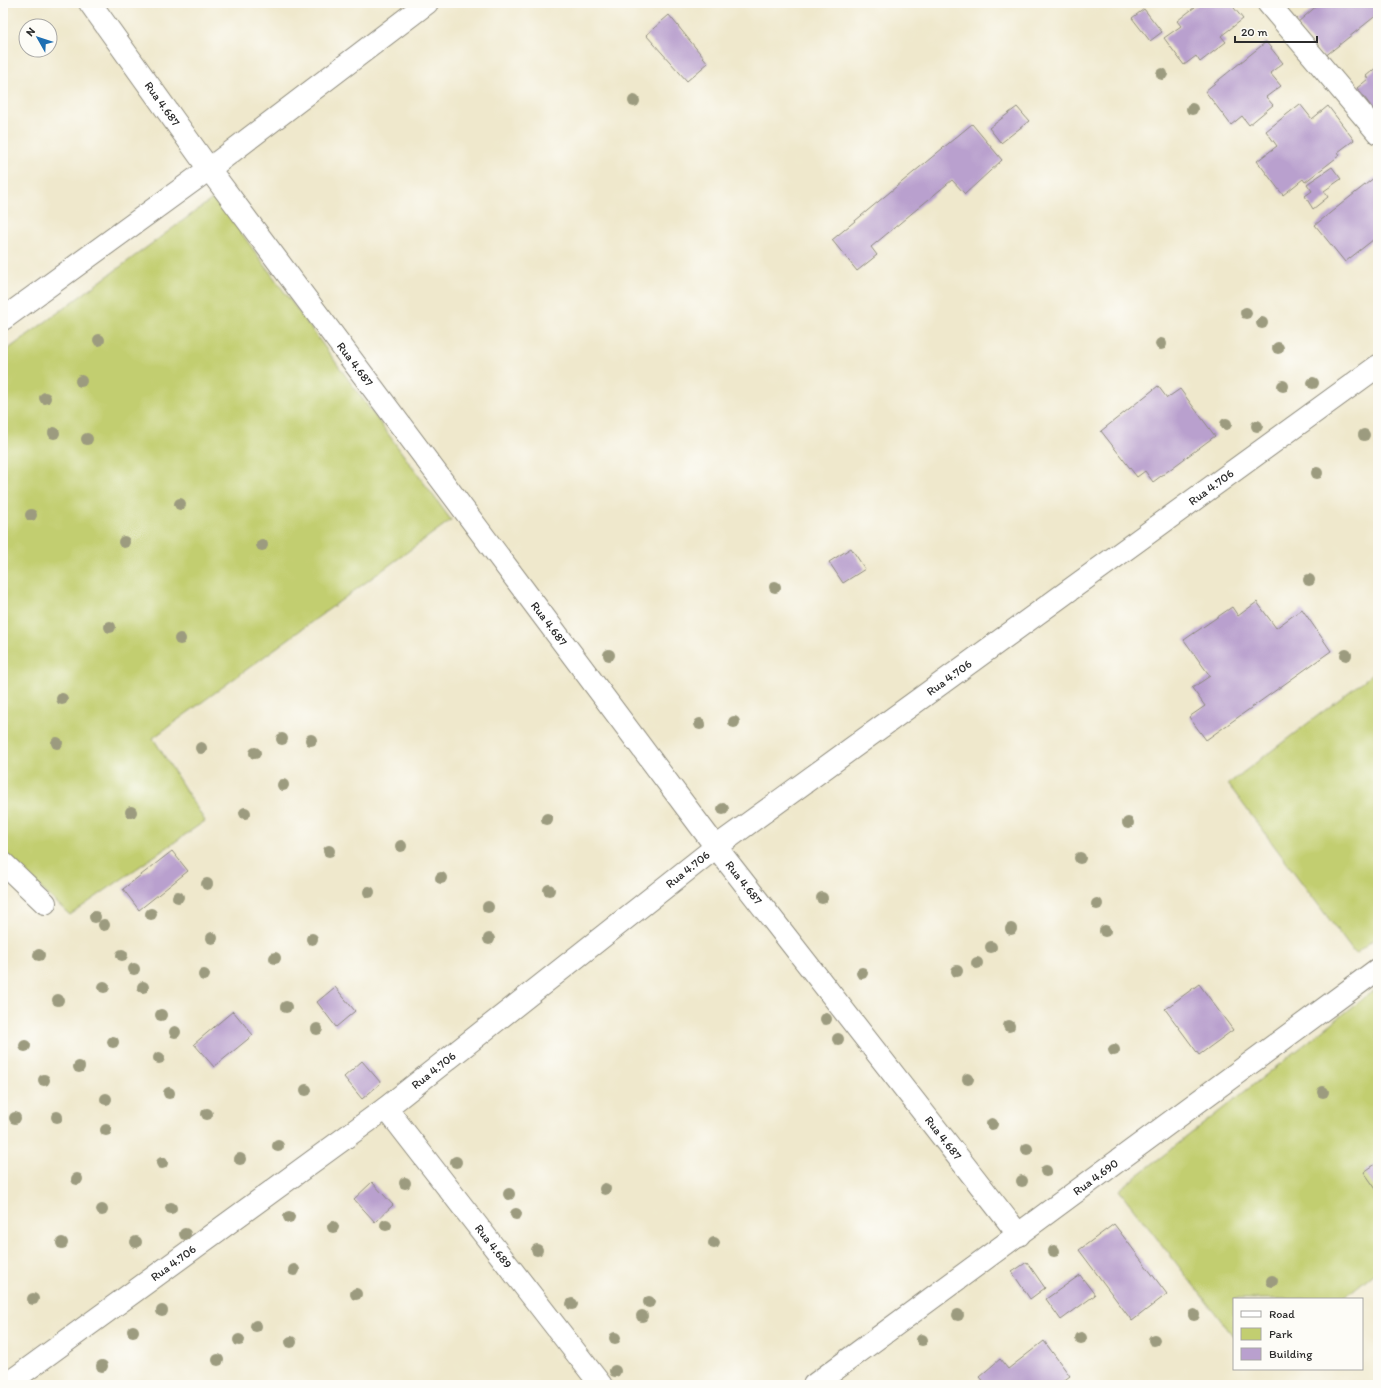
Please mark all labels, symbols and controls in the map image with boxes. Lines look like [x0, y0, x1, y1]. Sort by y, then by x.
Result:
north arrow [18, 18, 58, 58]
scale bar [1235, 18, 1317, 44]
text: N [23, 25, 38, 39]
text: 20 m [1241, 25, 1268, 39]
street label: Rua 4.687 [142, 79, 183, 129]
street label: Rua 4.687 [334, 339, 376, 389]
street label: Rua 4.706 [1186, 466, 1236, 508]
street label: Rua 4.687 [528, 599, 570, 649]
street label: Rua 4.706 [924, 657, 974, 699]
street label: Rua 4.706 [663, 848, 713, 891]
street label: Rua 4.687 [722, 858, 765, 907]
street label: Rua 4.706 [409, 1049, 459, 1092]
street label: Rua 4.687 [922, 1113, 965, 1163]
street label: Rua 4.690 [1070, 1156, 1121, 1199]
street label: Rua 4.689 [472, 1221, 515, 1271]
street label: Rua 4.706 [148, 1242, 199, 1284]
legend [1233, 1298, 1363, 1370]
text: Road [1269, 1307, 1295, 1321]
text: Park [1269, 1327, 1293, 1341]
text: Building [1269, 1347, 1313, 1361]

